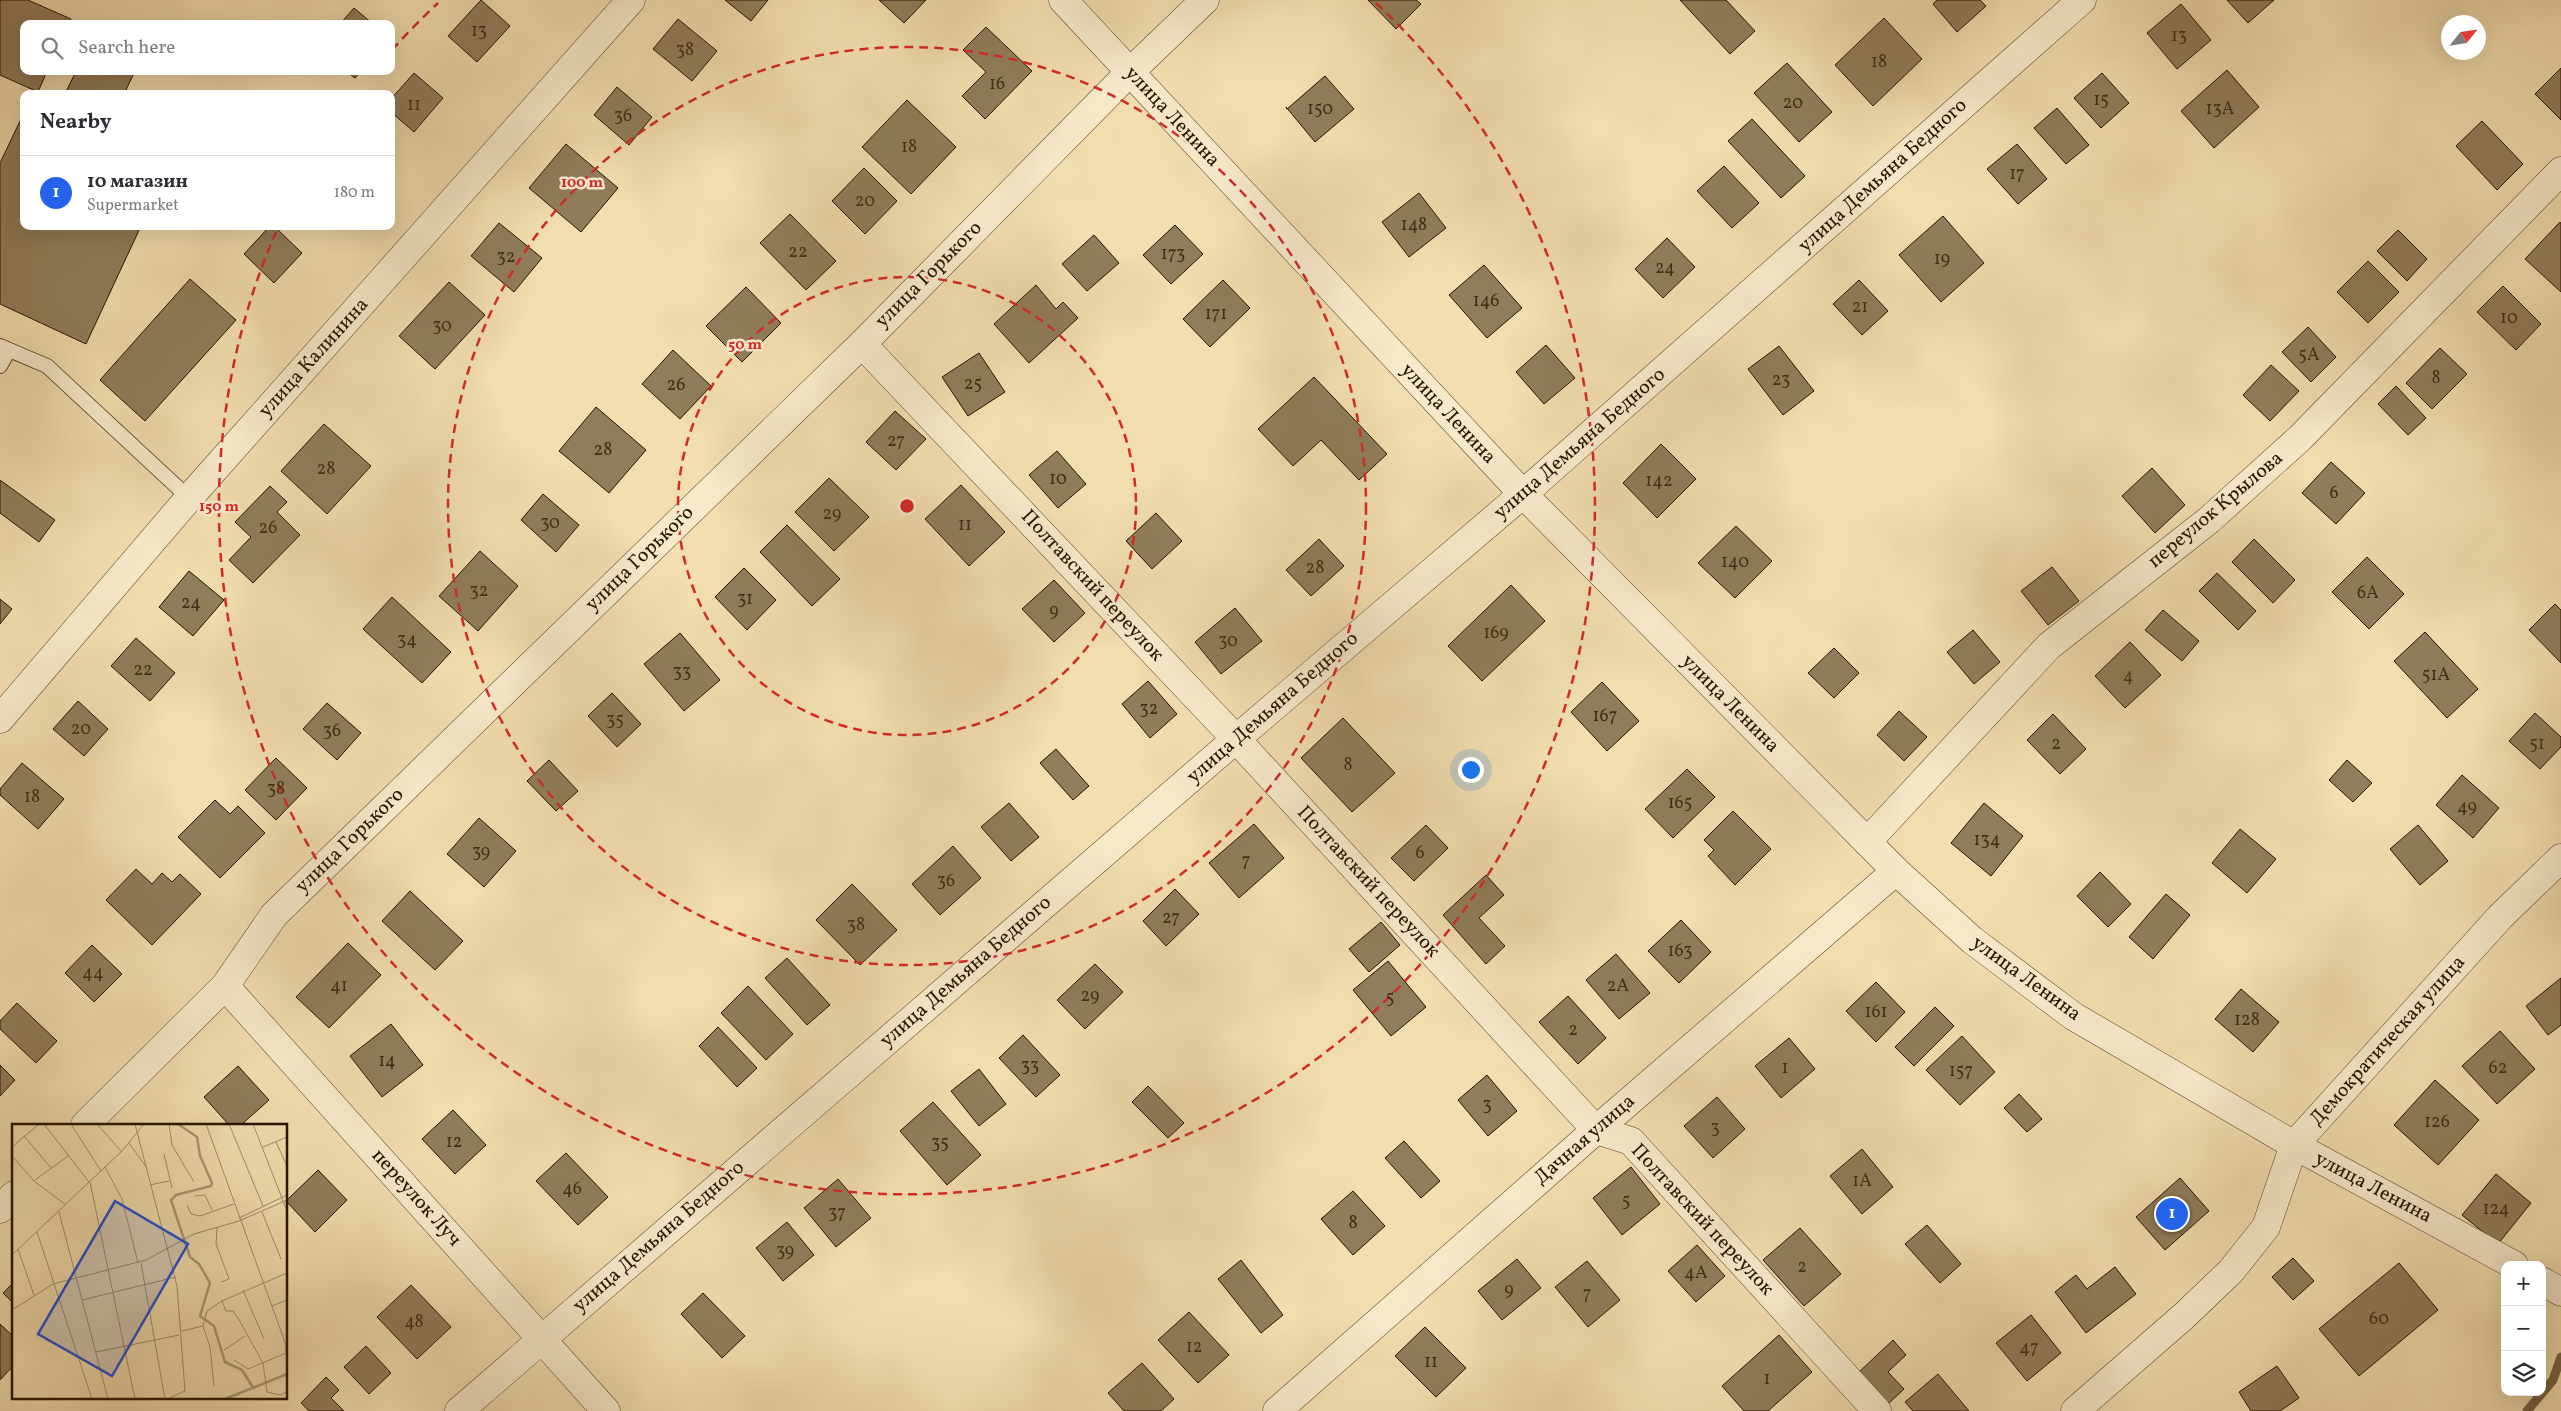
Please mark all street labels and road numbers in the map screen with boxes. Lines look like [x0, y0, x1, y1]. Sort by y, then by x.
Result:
street label: улица Ленина [1118, 60, 1226, 174]
street label: улица Демьяна Бедного [1792, 92, 1974, 260]
street label: улица Горького [869, 215, 989, 335]
street label: улица Калинина [252, 292, 376, 424]
street label: улица Ленина [1394, 357, 1502, 471]
street label: улица Демьяна Бедного [1488, 362, 1672, 526]
street label: переулок Крылова [2142, 445, 2290, 575]
street label: улица Горького [579, 500, 701, 618]
street label: Полтавский переулок [1014, 504, 1170, 668]
street label: улица Демьяна Бедного [1181, 626, 1365, 790]
street label: улица Ленина [1674, 648, 1786, 760]
street label: улица Горького [289, 782, 411, 900]
street label: Полтавский переулок [1290, 800, 1446, 964]
street label: улица Демьяна Бедного [874, 890, 1058, 1054]
street label: улица Ленина [1966, 930, 2087, 1028]
street label: Демократическая улица [2304, 949, 2472, 1132]
street label: Дачная улица [1528, 1088, 1642, 1192]
street label: Полтавский переулок [1624, 1138, 1780, 1302]
street label: переулок Луч [364, 1143, 468, 1253]
street label: улица Ленина [2309, 1145, 2437, 1231]
street label: улица Демьяна Бедного [567, 1155, 751, 1319]

